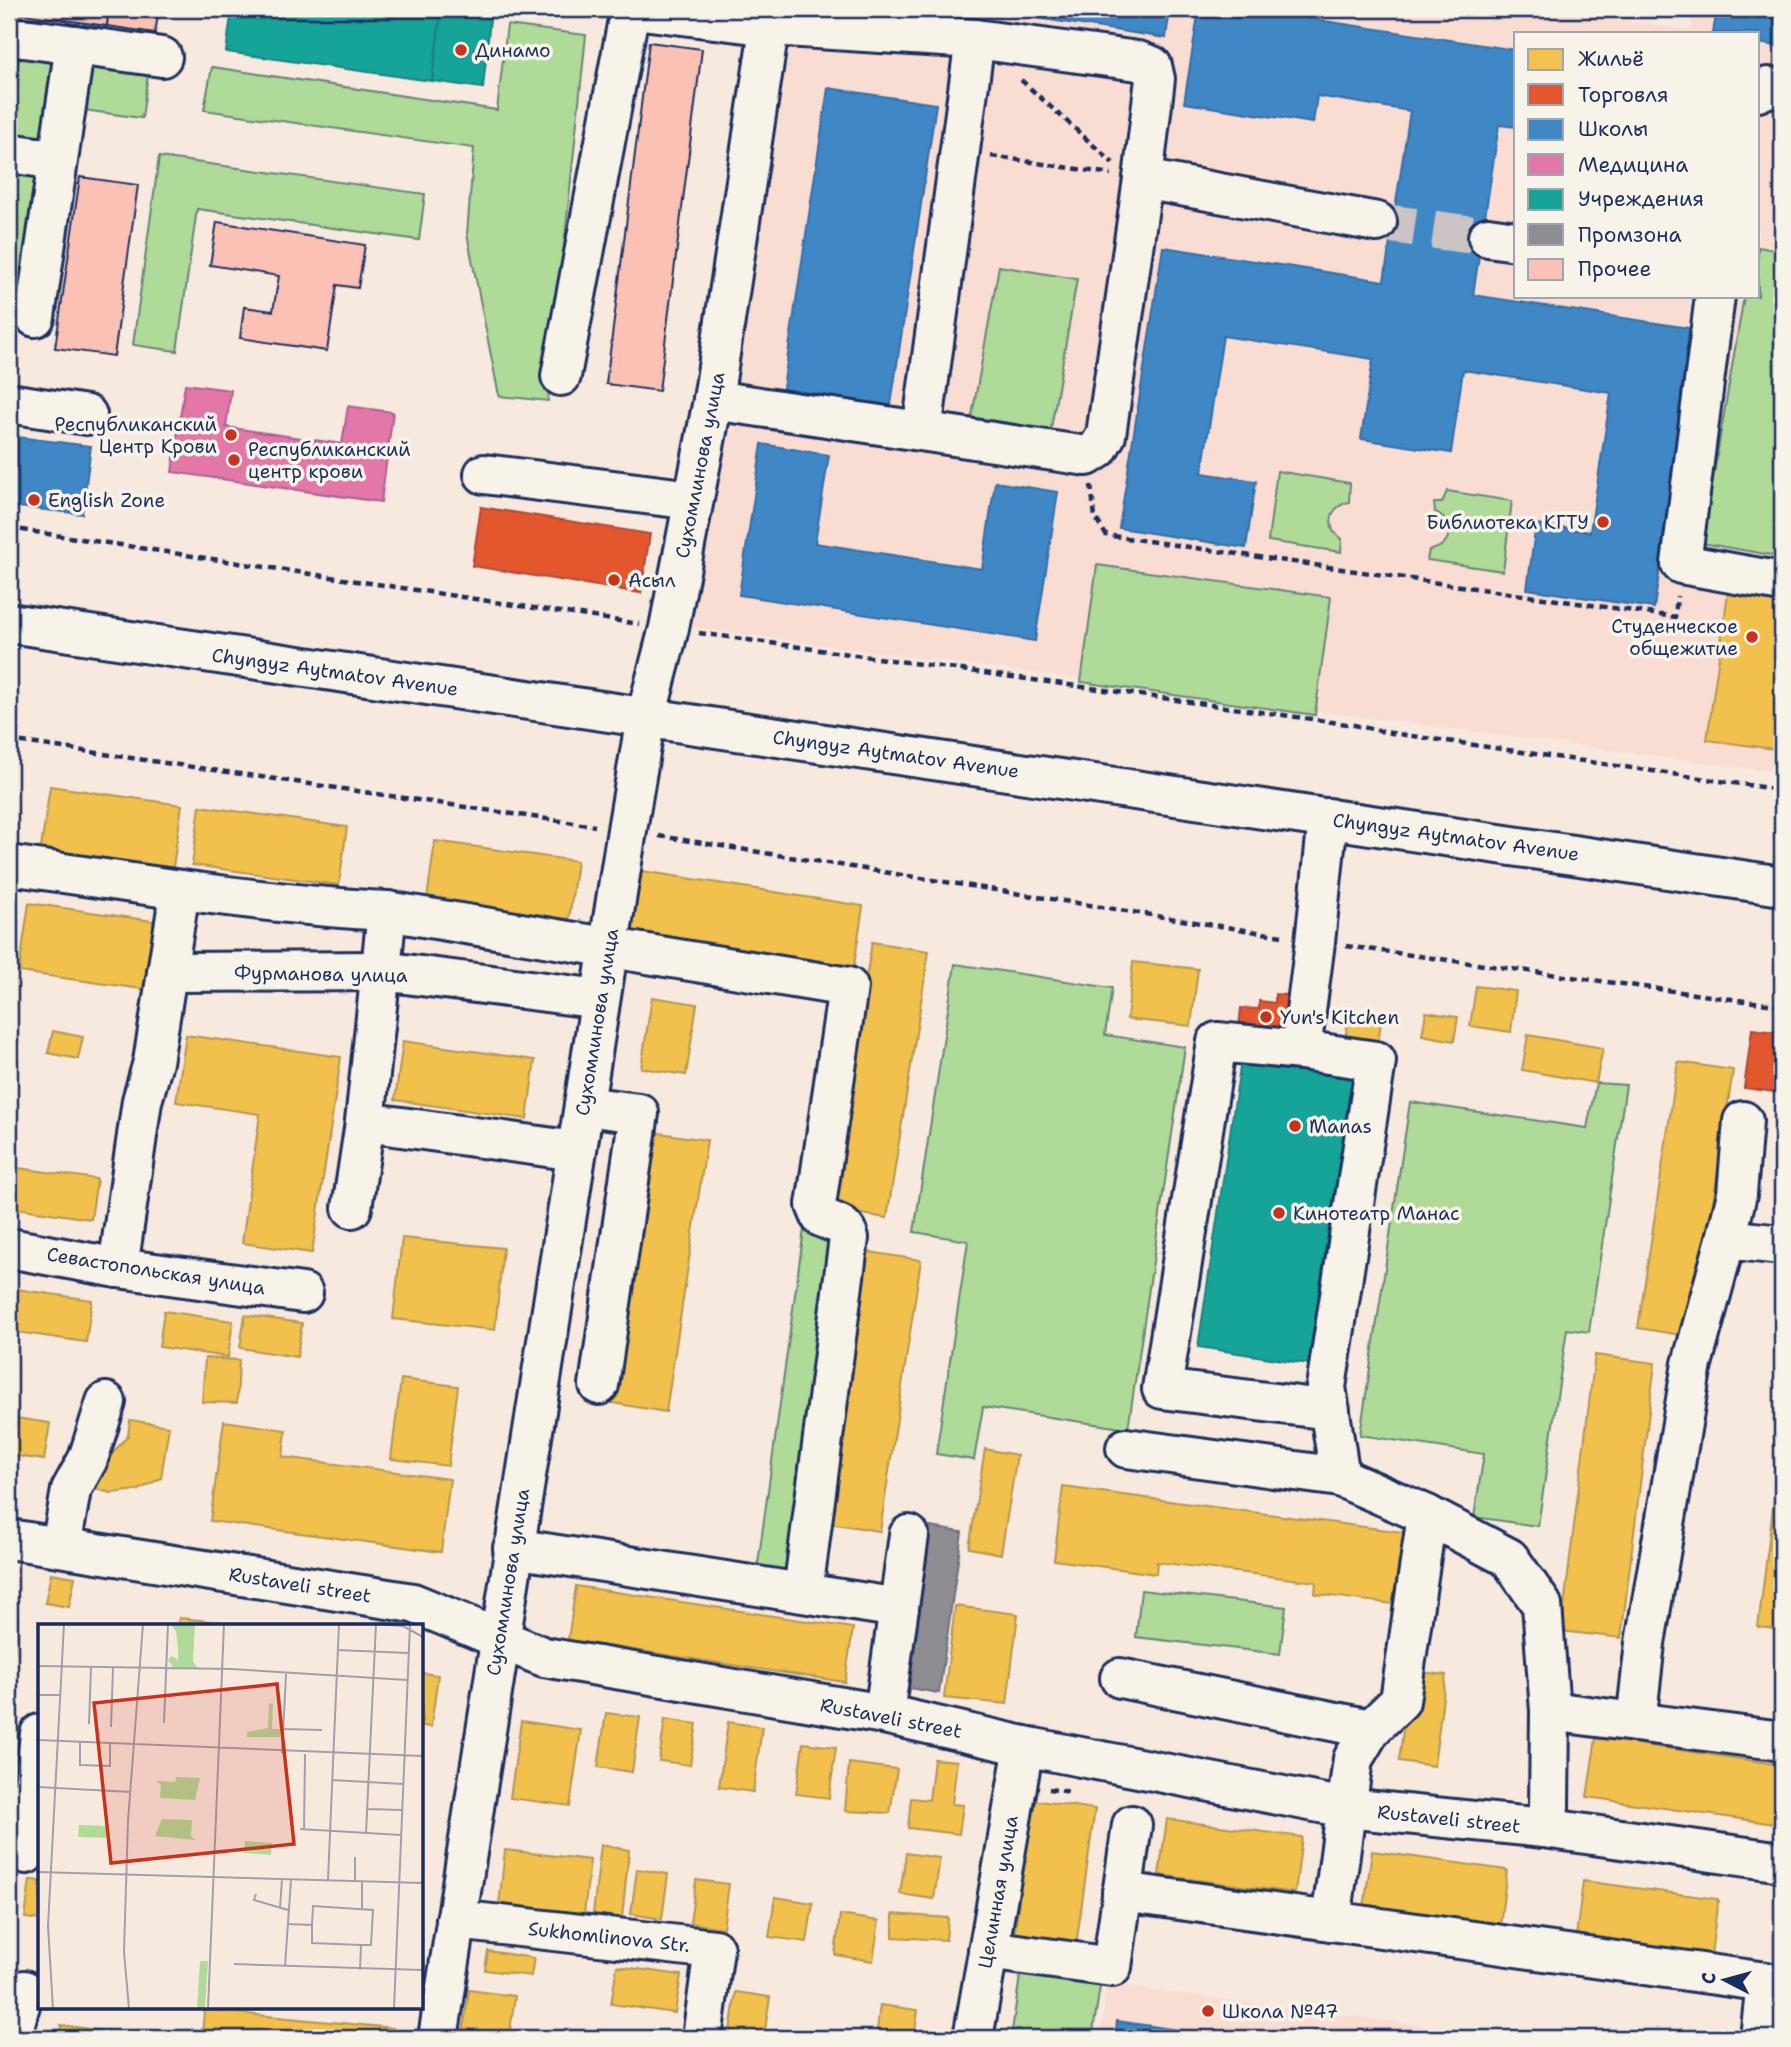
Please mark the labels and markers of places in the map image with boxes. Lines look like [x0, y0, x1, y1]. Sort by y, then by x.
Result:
place label: Динамо [475, 38, 551, 63]
marker: Динамо [453, 42, 469, 58]
place label: Республиканский Центр Крови [54, 412, 217, 459]
marker: Республиканский Центр Крови [223, 427, 239, 443]
place label: Республиканский центр крови [248, 437, 411, 484]
marker: Республиканский центр крови [226, 452, 242, 468]
place label: English Zone [48, 488, 165, 513]
marker: English Zone [26, 492, 42, 508]
place label: Библиотека КГТУ [1426, 510, 1589, 535]
marker: Библиотека КГТУ [1595, 514, 1611, 530]
place label: Асыл [628, 568, 676, 593]
marker: Асыл [606, 572, 622, 588]
place label: Студенческое общежитие [1611, 614, 1738, 661]
marker: Студенческое общежитие [1744, 629, 1760, 645]
place label: Yun's Kitchen [1280, 1005, 1399, 1030]
marker: Yun's Kitchen [1258, 1009, 1274, 1025]
place label: Manas [1309, 1114, 1372, 1139]
marker: Manas [1287, 1118, 1303, 1134]
place label: Кинотеатр Манас [1293, 1201, 1459, 1226]
marker: Кинотеатр Манас [1271, 1205, 1287, 1221]
place label: Школа №47 [1222, 1999, 1338, 2024]
marker: Школа №47 [1200, 2003, 1216, 2019]

